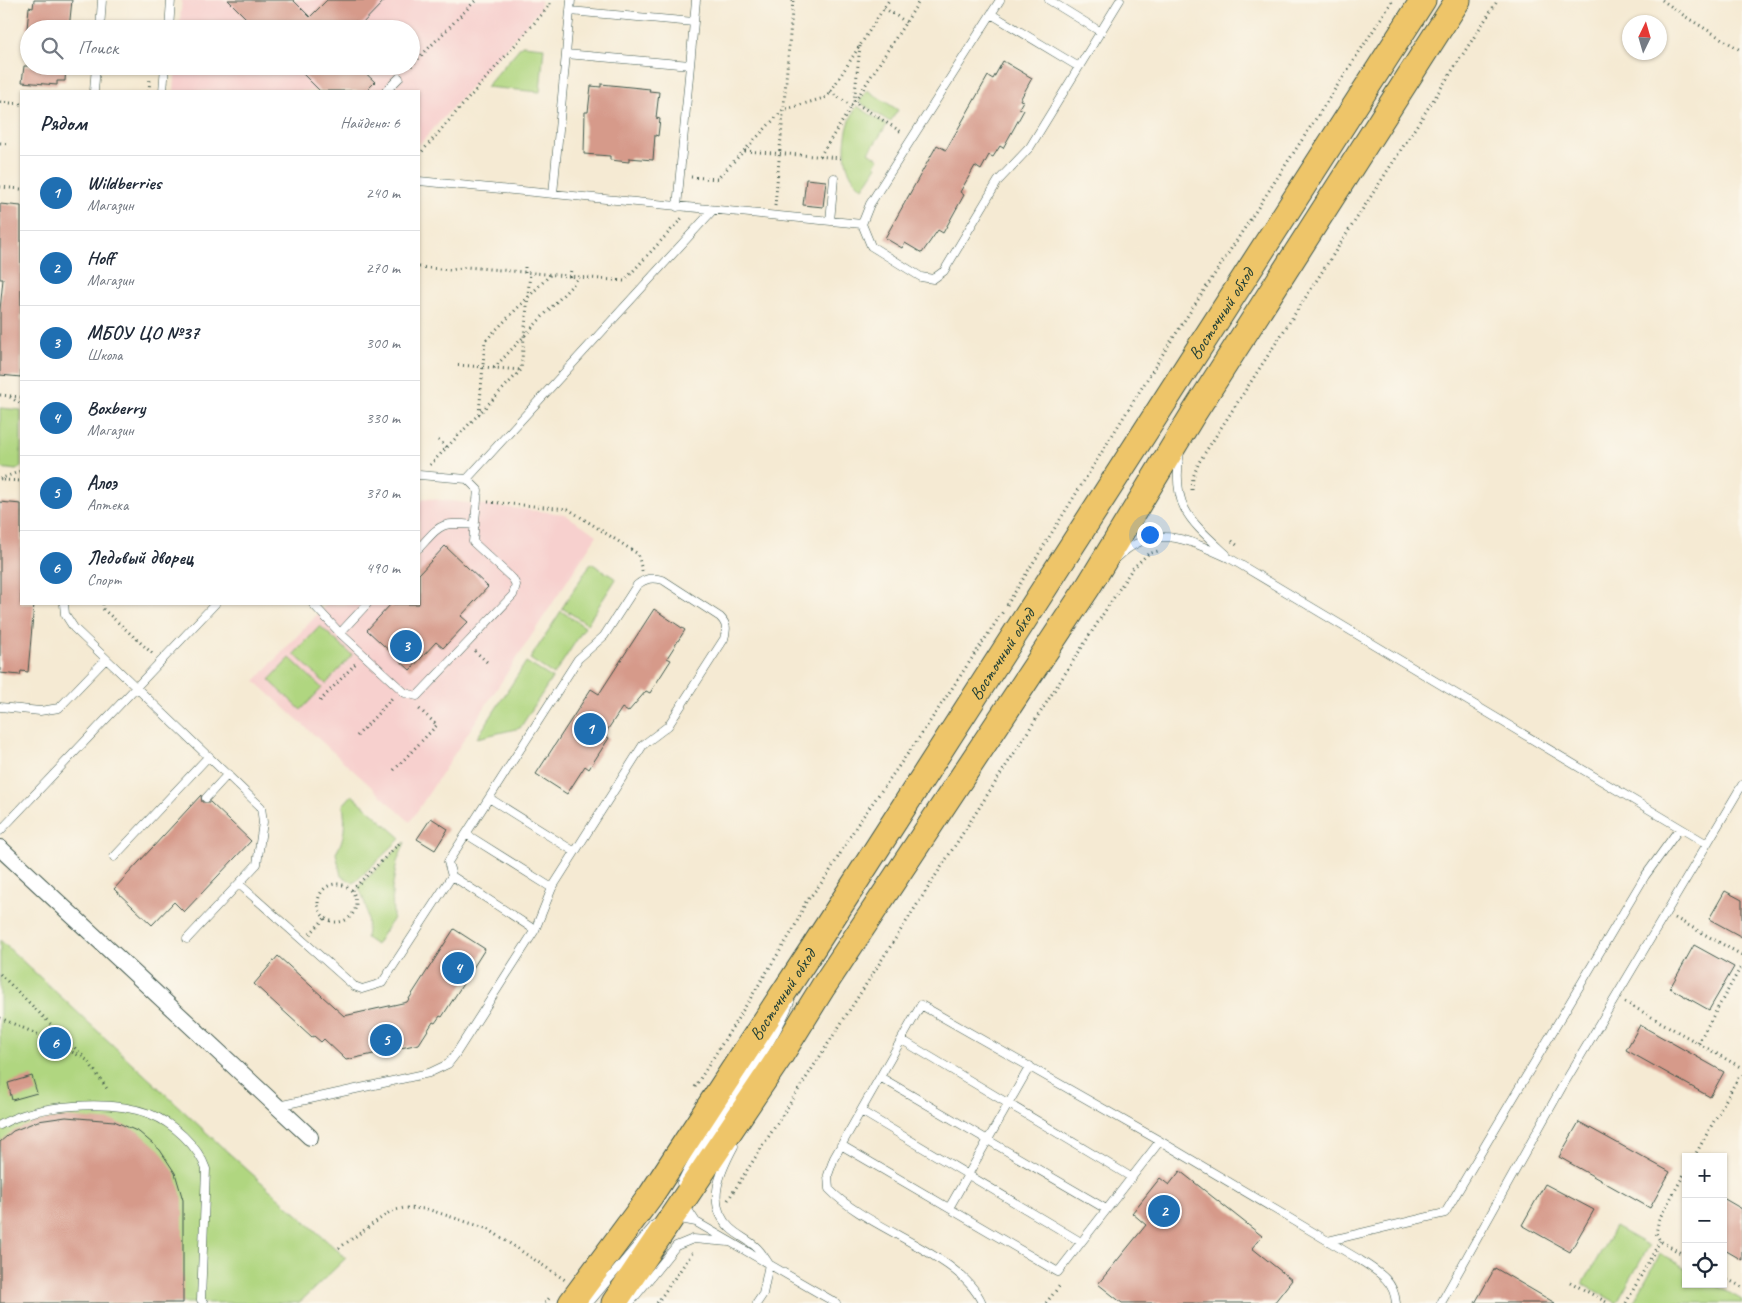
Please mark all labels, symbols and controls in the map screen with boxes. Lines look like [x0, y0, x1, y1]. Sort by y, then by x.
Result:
north arrow [1622, 15, 1667, 60]
search box [20, 20, 420, 75]
icon: search [38, 34, 66, 62]
text: Поиск [78, 36, 118, 60]
text: Рядом [40, 110, 87, 136]
text: Найдено: 6 [340, 113, 400, 133]
text: Wildberries [87, 171, 161, 195]
text: 1 [52, 183, 60, 203]
text: 240 m [366, 183, 400, 203]
text: Магазин [87, 195, 134, 215]
text: Hoff [87, 246, 114, 270]
text: 2 [52, 258, 60, 278]
text: 270 m [366, 258, 400, 278]
street label: Восточный обход [1184, 262, 1260, 364]
text: Магазин [87, 270, 134, 290]
text: МБОУ ЦО №37 [87, 321, 199, 345]
text: 3 [52, 333, 60, 353]
text: 300 m [366, 333, 400, 353]
text: Школа [87, 345, 122, 365]
text: Boxberry [87, 396, 145, 420]
text: 4 [52, 408, 60, 428]
text: 330 m [366, 408, 400, 428]
text: Магазин [87, 420, 134, 440]
text: Алоэ [87, 471, 117, 495]
text: 5 [53, 483, 59, 503]
text: 370 m [366, 483, 400, 503]
text: Аптека [87, 495, 128, 515]
your location [1137, 522, 1163, 548]
text: Ледовый дворец [87, 546, 193, 570]
text: 6 [52, 558, 60, 578]
text: 490 m [366, 558, 400, 578]
text: Спорт [87, 570, 122, 590]
street label: Восточный обход [964, 603, 1041, 704]
pin: 3 [390, 627, 422, 665]
pin: 1 [574, 710, 606, 748]
street label: Восточный обход [744, 943, 821, 1044]
pin: 4 [442, 949, 474, 987]
pin: 5 [370, 1021, 402, 1059]
pin: 6 [39, 1024, 71, 1062]
map controls [1682, 1153, 1727, 1288]
button: + [1682, 1153, 1727, 1198]
pin: 2 [1148, 1192, 1180, 1230]
button: − [1682, 1198, 1727, 1243]
button: locate [1682, 1243, 1727, 1288]

